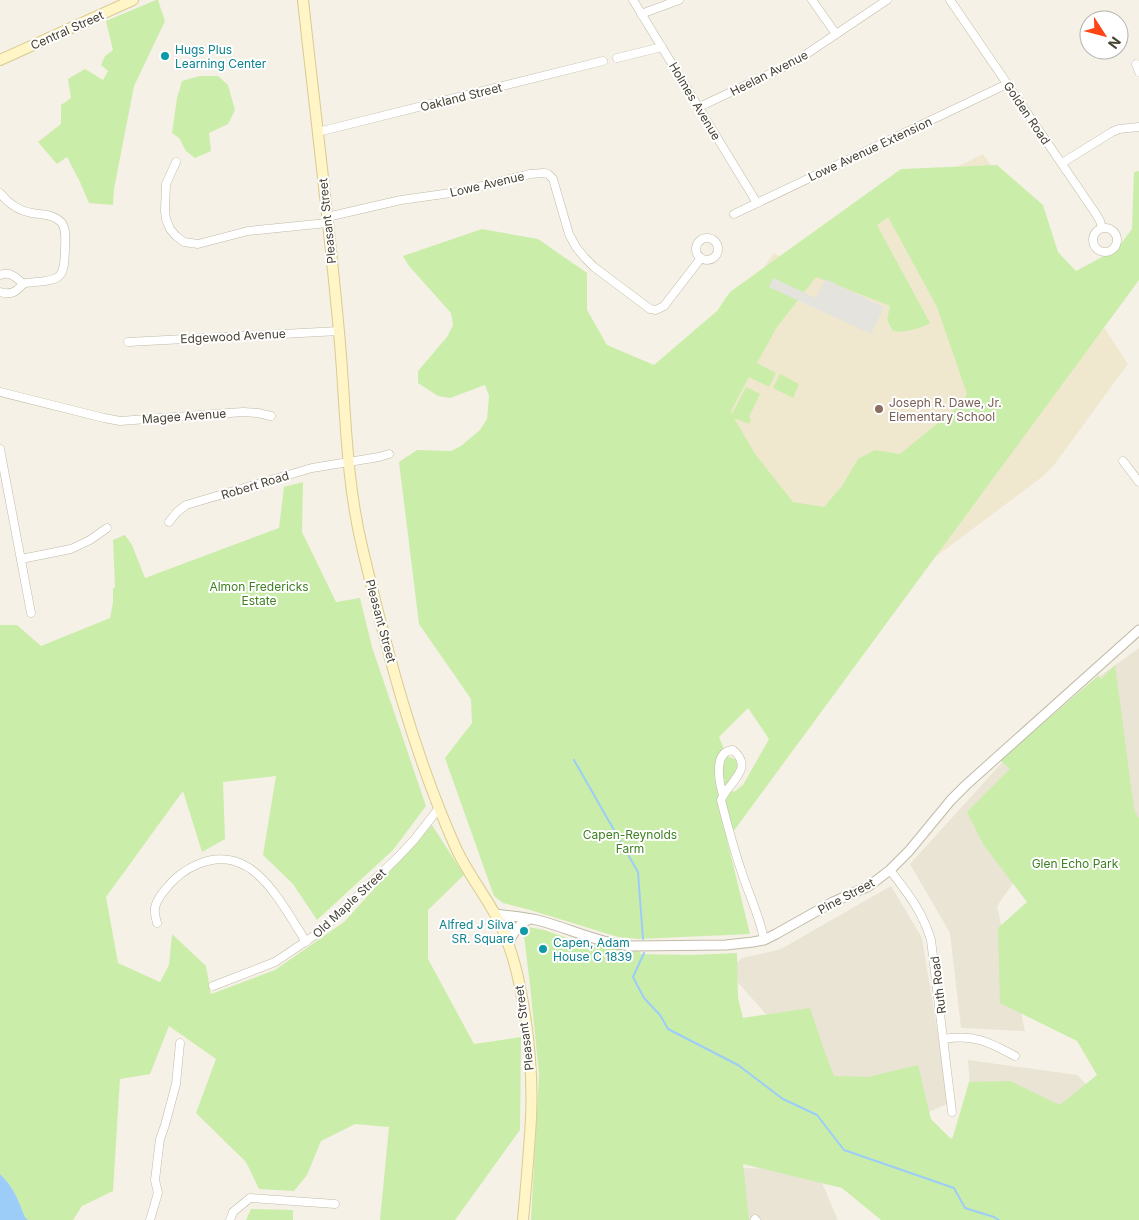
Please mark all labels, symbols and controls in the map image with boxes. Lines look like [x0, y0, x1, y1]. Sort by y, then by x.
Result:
street label: Central Street [28, 7, 106, 53]
north arrow [1079, 10, 1129, 60]
text: N [1105, 34, 1125, 52]
place label: Hugs Plus Learning Center [175, 42, 267, 71]
street label: Heelan Avenue [728, 47, 810, 99]
marker: Hugs Plus Learning Center [159, 50, 171, 62]
street label: Holmes Avenue [666, 59, 724, 143]
street label: Golden Road [1000, 79, 1054, 147]
street label: Oakland Street [419, 80, 504, 114]
street label: Lowe Avenue Extension [806, 114, 934, 184]
street label: Lowe Avenue [448, 168, 526, 200]
street label: Pleasant Street [315, 178, 339, 264]
street label: Edgewood Avenue [180, 326, 286, 346]
place label: Joseph R. Dawe, Jr. Elementary School [889, 395, 1002, 424]
marker: Joseph R. Dawe, Jr. Elementary School [873, 403, 885, 415]
street label: Magee Avenue [141, 406, 227, 426]
street label: Robert Road [219, 468, 291, 502]
street label: Pleasant Street [363, 578, 399, 664]
park label: Almon Fredericks Estate [209, 579, 309, 608]
park label: Capen-Reynolds Farm [583, 827, 677, 856]
park label: Glen Echo Park [1032, 856, 1119, 871]
street label: Old Maple Street [309, 865, 389, 941]
street label: Pine Street [815, 875, 877, 917]
place label: Alfred J Silva SR. Square [439, 917, 514, 946]
marker: Alfred J Silva SR. Square [518, 925, 530, 937]
place label: Capen, Adam House C 1839 [553, 935, 632, 964]
marker: Capen, Adam House C 1839 [537, 943, 549, 955]
street label: Ruth Road [927, 955, 949, 1015]
street label: Pleasant Street [511, 984, 537, 1071]

